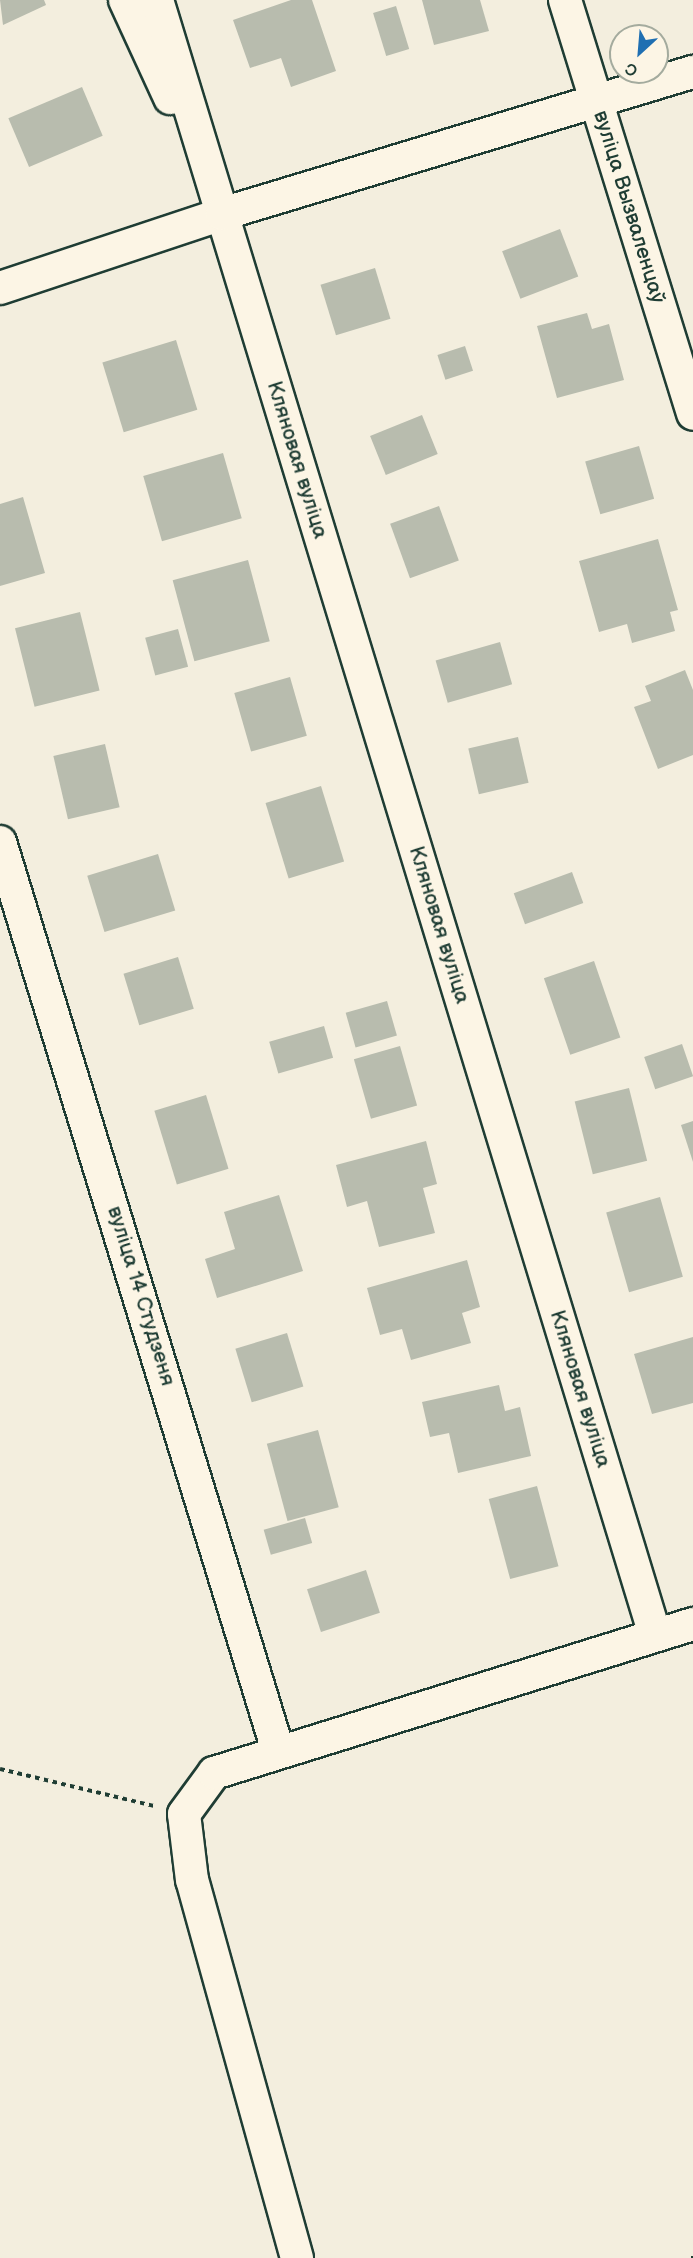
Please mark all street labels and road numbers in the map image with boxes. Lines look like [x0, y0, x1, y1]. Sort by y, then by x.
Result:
street label: вуліца Вызваленцаў [588, 108, 670, 306]
street label: Кляновая вуліца [261, 378, 333, 542]
street label: Кляновая вуліца [403, 843, 475, 1007]
street label: вуліца 14 Студзеня [102, 1203, 180, 1389]
street label: Кляновая вуліца [544, 1307, 616, 1471]

